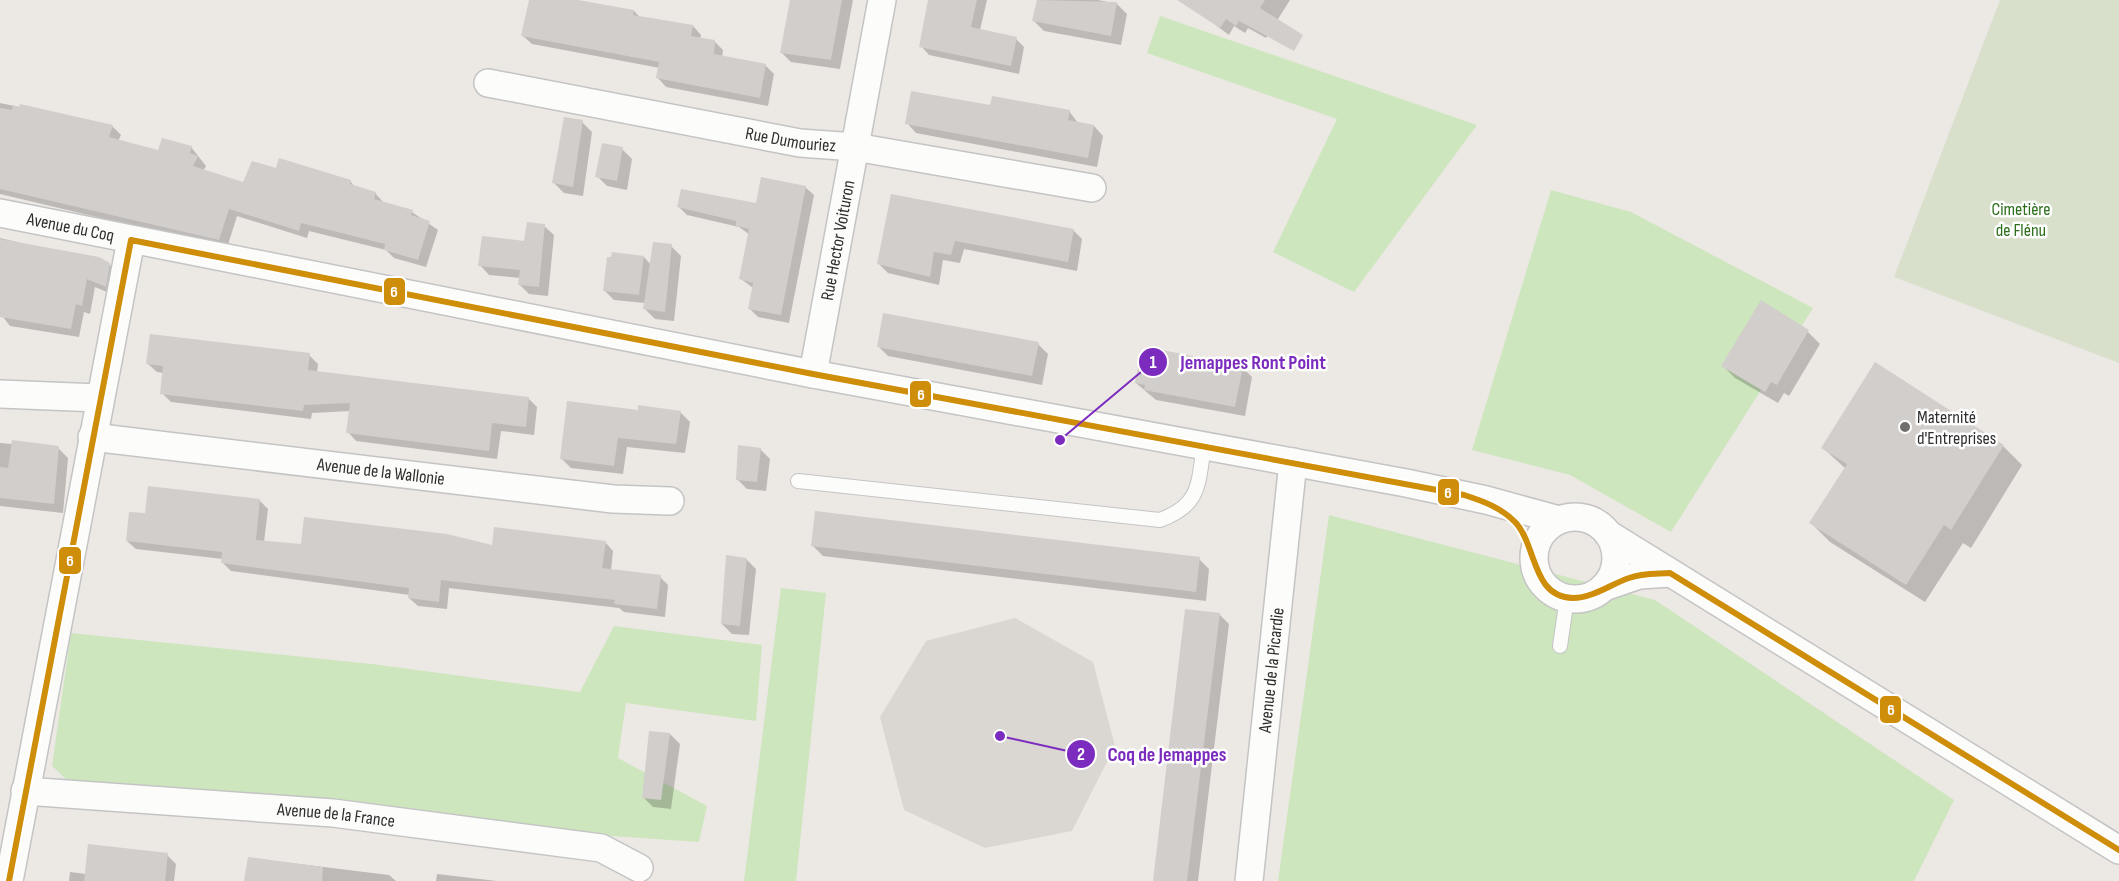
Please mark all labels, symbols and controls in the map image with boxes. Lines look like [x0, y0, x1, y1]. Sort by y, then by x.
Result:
street label: Rue Dumouriez [744, 122, 837, 156]
street label: Rue Hector Voituron [816, 178, 859, 302]
park label: Cimetière de Flénu [1991, 199, 2051, 241]
street label: Avenue du Coq [24, 208, 116, 246]
line badge: 6 [383, 277, 406, 306]
text: 6 [390, 283, 398, 302]
callout: Jemappes Ront Point [1138, 343, 1338, 381]
text: Jemappes Ront Point [1179, 351, 1326, 375]
text: 1 [1149, 352, 1157, 373]
line badge: 6 [909, 380, 932, 408]
text: 6 [917, 386, 925, 405]
place label: Maternité d'Entreprises [1917, 407, 1996, 449]
marker: Maternité d'Entreprises [1898, 420, 1912, 434]
street label: Avenue de la Wallonie [315, 453, 446, 489]
line badge: 6 [1437, 478, 1460, 506]
text: 6 [1444, 484, 1452, 503]
line badge: 6 [58, 546, 82, 575]
text: 6 [66, 552, 74, 571]
street label: Avenue de la Picardie [1254, 607, 1288, 735]
line badge: 6 [1879, 695, 1902, 724]
text: 6 [1887, 701, 1895, 720]
callout: Coq de Jemappes [1066, 735, 1239, 773]
text: Coq de Jemappes [1107, 743, 1227, 767]
text: 2 [1077, 744, 1085, 765]
street label: Avenue de la France [275, 798, 396, 832]

